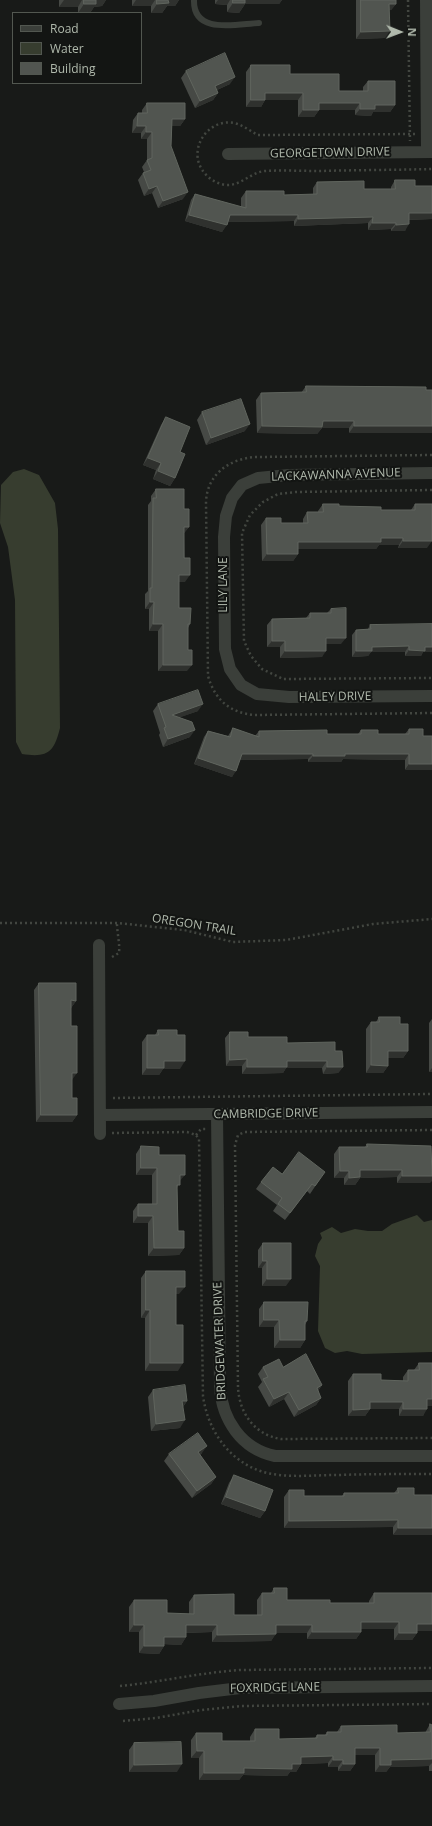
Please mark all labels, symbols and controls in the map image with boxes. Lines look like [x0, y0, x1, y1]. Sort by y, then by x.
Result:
legend [12, 12, 142, 84]
north arrow [380, 12, 420, 52]
text: Road [50, 20, 79, 37]
text: N [405, 28, 420, 37]
text: Water [50, 40, 84, 57]
text: Building [50, 60, 95, 77]
street label: GEORGETOWN DRIVE [270, 145, 390, 161]
street label: LACKAWANNA AVENUE [271, 466, 401, 484]
street label: LILY LANE [217, 557, 231, 613]
street label: HALEY DRIVE [299, 689, 371, 705]
street label: OREGON TRAIL [151, 911, 237, 939]
street label: CAMBRIDGE DRIVE [213, 1106, 319, 1122]
street label: BRIDGEWATER DRIVE [211, 1282, 229, 1400]
street label: FOXRIDGE LANE [230, 1680, 320, 1696]

